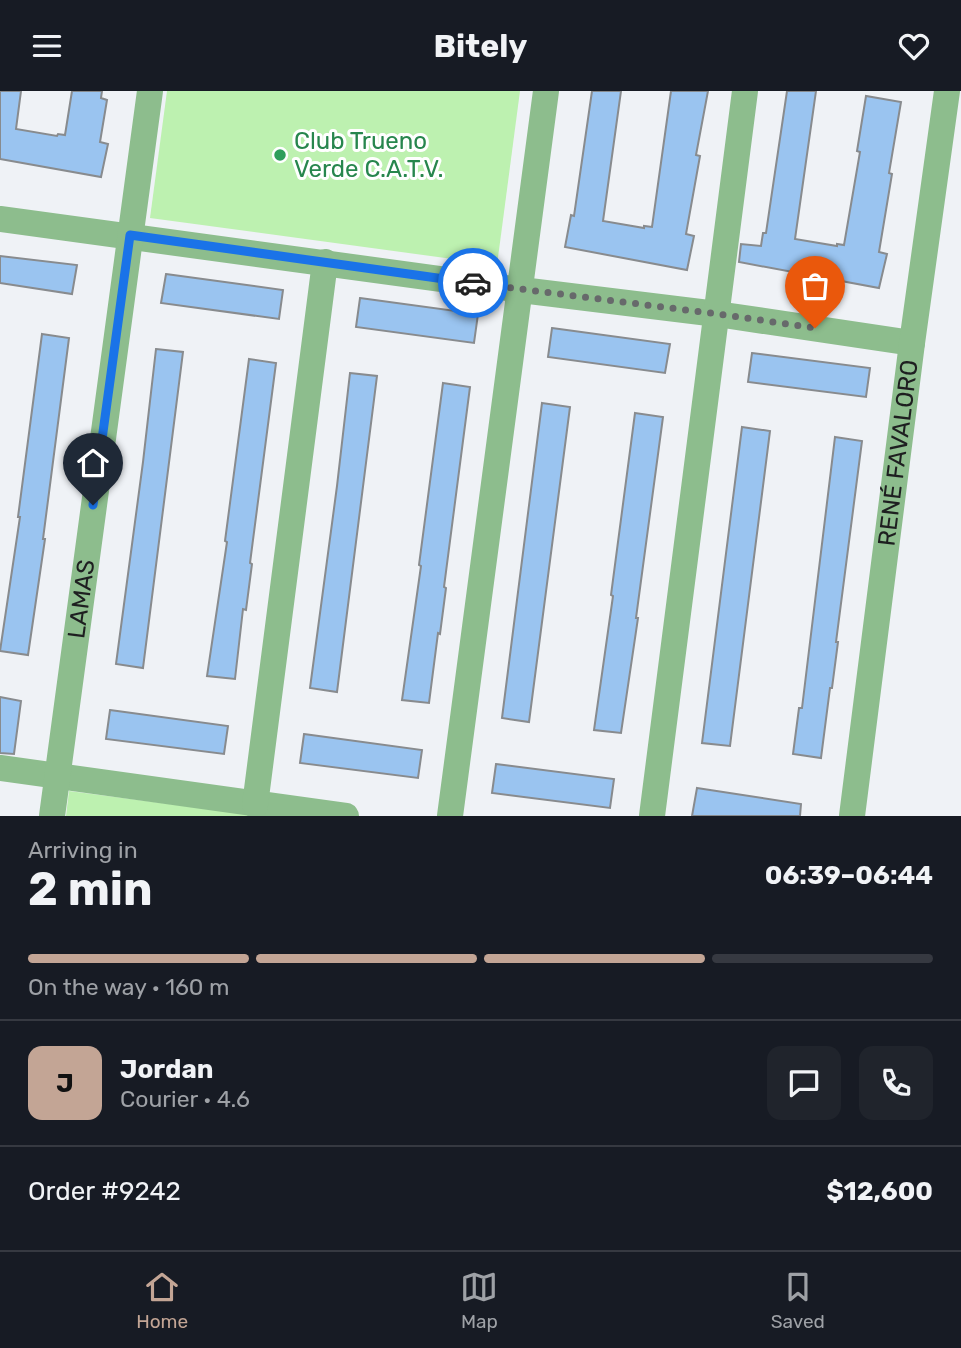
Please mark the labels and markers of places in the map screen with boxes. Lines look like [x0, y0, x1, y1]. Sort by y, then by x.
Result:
place label: Club Trueno Verde C.A.T.V. [294, 127, 444, 183]
marker: Club Trueno Verde C.A.T.V. [272, 147, 288, 163]
pin [785, 256, 845, 328]
pin [63, 433, 123, 505]

